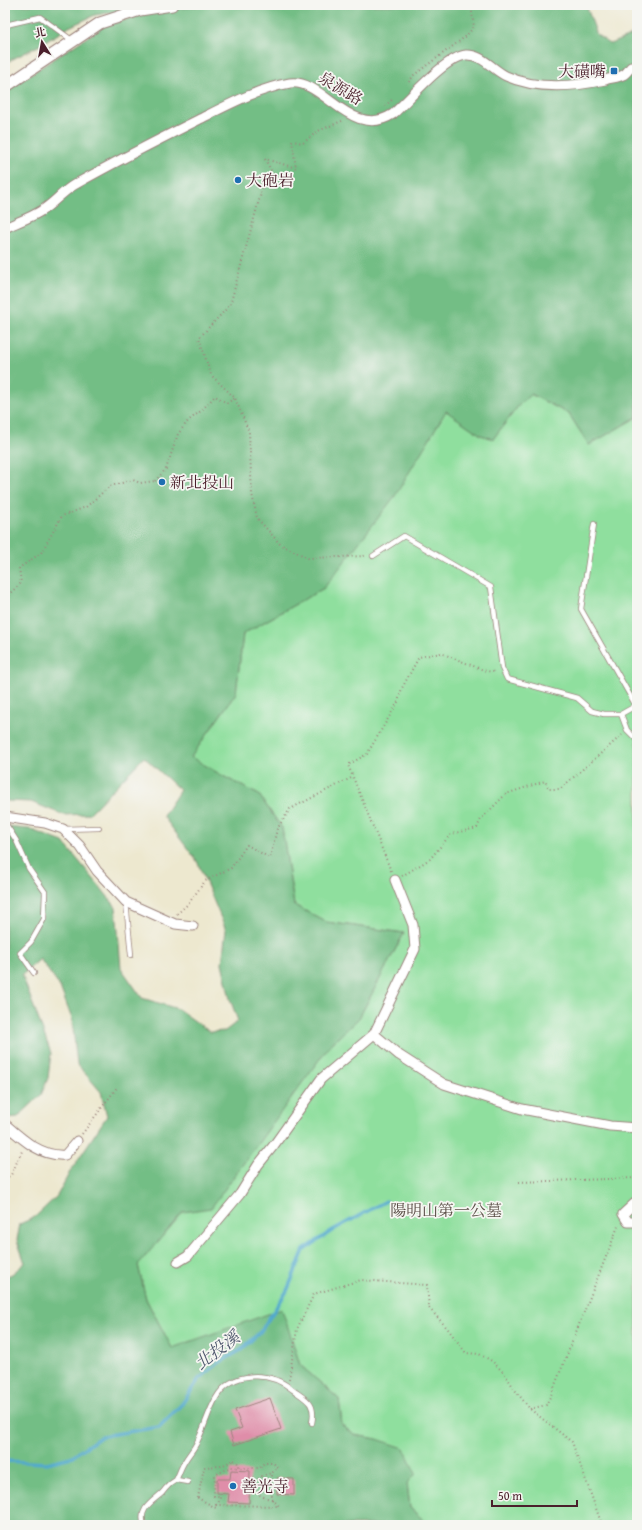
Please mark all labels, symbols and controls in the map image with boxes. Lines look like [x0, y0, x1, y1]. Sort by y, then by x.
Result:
north arrow [22, 22, 62, 62]
text: 北 [33, 23, 47, 41]
place label: 大磺嘴 [558, 59, 606, 83]
street label: 泉源路 [314, 65, 368, 111]
marker: 大磺嘴 [609, 66, 619, 76]
place label: 大砲岩 [246, 168, 294, 192]
marker: 大砲岩 [233, 175, 243, 185]
place label: 新北投山 [170, 470, 234, 494]
marker: 新北投山 [157, 477, 167, 487]
park label: 陽明山第一公墓 [390, 1198, 502, 1222]
water label: 北投溪 [189, 1323, 246, 1375]
place label: 善光寺 [241, 1474, 289, 1498]
marker: 善光寺 [228, 1481, 238, 1491]
scale bar [492, 1482, 577, 1508]
text: 50 m [498, 1487, 522, 1504]

